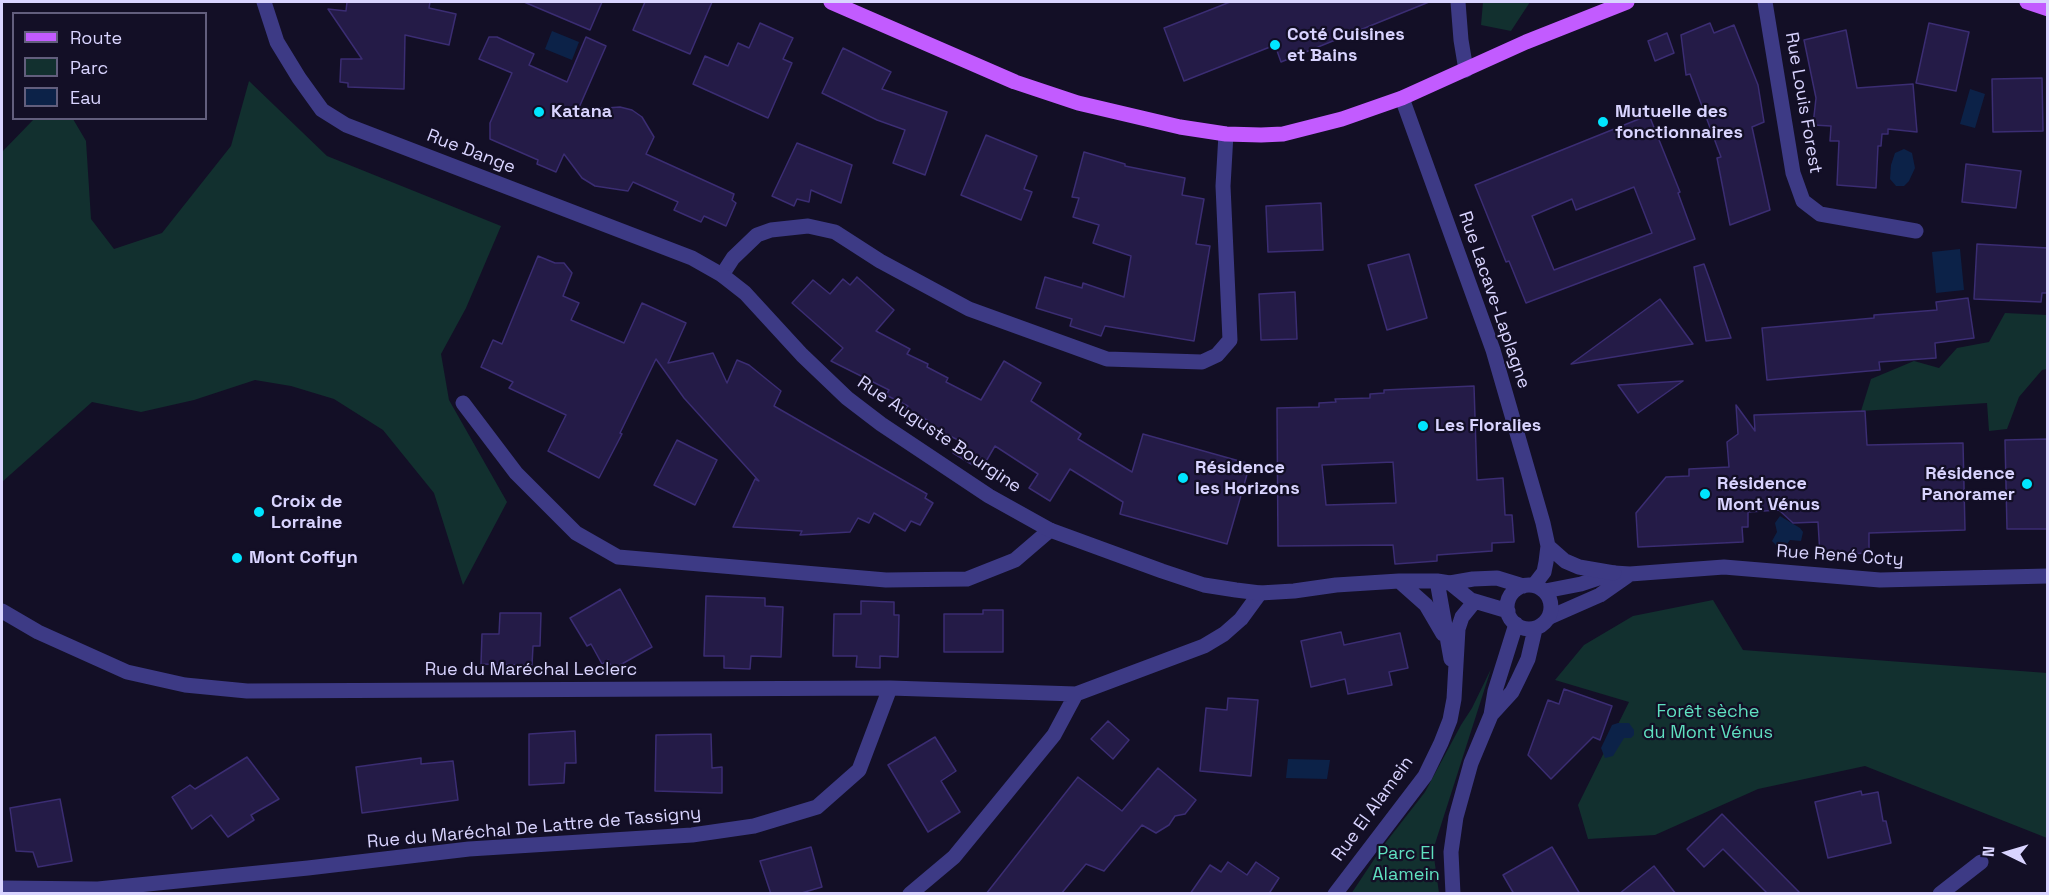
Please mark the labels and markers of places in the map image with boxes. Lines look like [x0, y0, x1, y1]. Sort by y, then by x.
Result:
place label: Coté Cuisines et Bains [1287, 24, 1405, 66]
marker: Coté Cuisines et Bains [1268, 38, 1282, 52]
place label: Katana [551, 101, 612, 123]
place label: Mutuelle des fonctionnaires [1615, 101, 1743, 144]
marker: Katana [532, 105, 546, 119]
marker: Mutuelle des fonctionnaires [1596, 115, 1610, 129]
place label: Les Floralies [1435, 415, 1541, 437]
marker: Les Floralies [1416, 419, 1430, 433]
place label: Résidence les Horizons [1195, 457, 1300, 500]
place label: Résidence Panoramer [1922, 463, 2015, 506]
marker: Résidence les Horizons [1176, 471, 1190, 485]
place label: Résidence Mont Vénus [1717, 473, 1820, 516]
marker: Résidence Panoramer [2020, 477, 2034, 491]
marker: Résidence Mont Vénus [1698, 487, 1712, 501]
place label: Croix de Lorraine [271, 491, 342, 534]
marker: Croix de Lorraine [252, 505, 266, 519]
place label: Mont Coffyn [249, 547, 358, 569]
marker: Mont Coffyn [230, 551, 244, 565]

